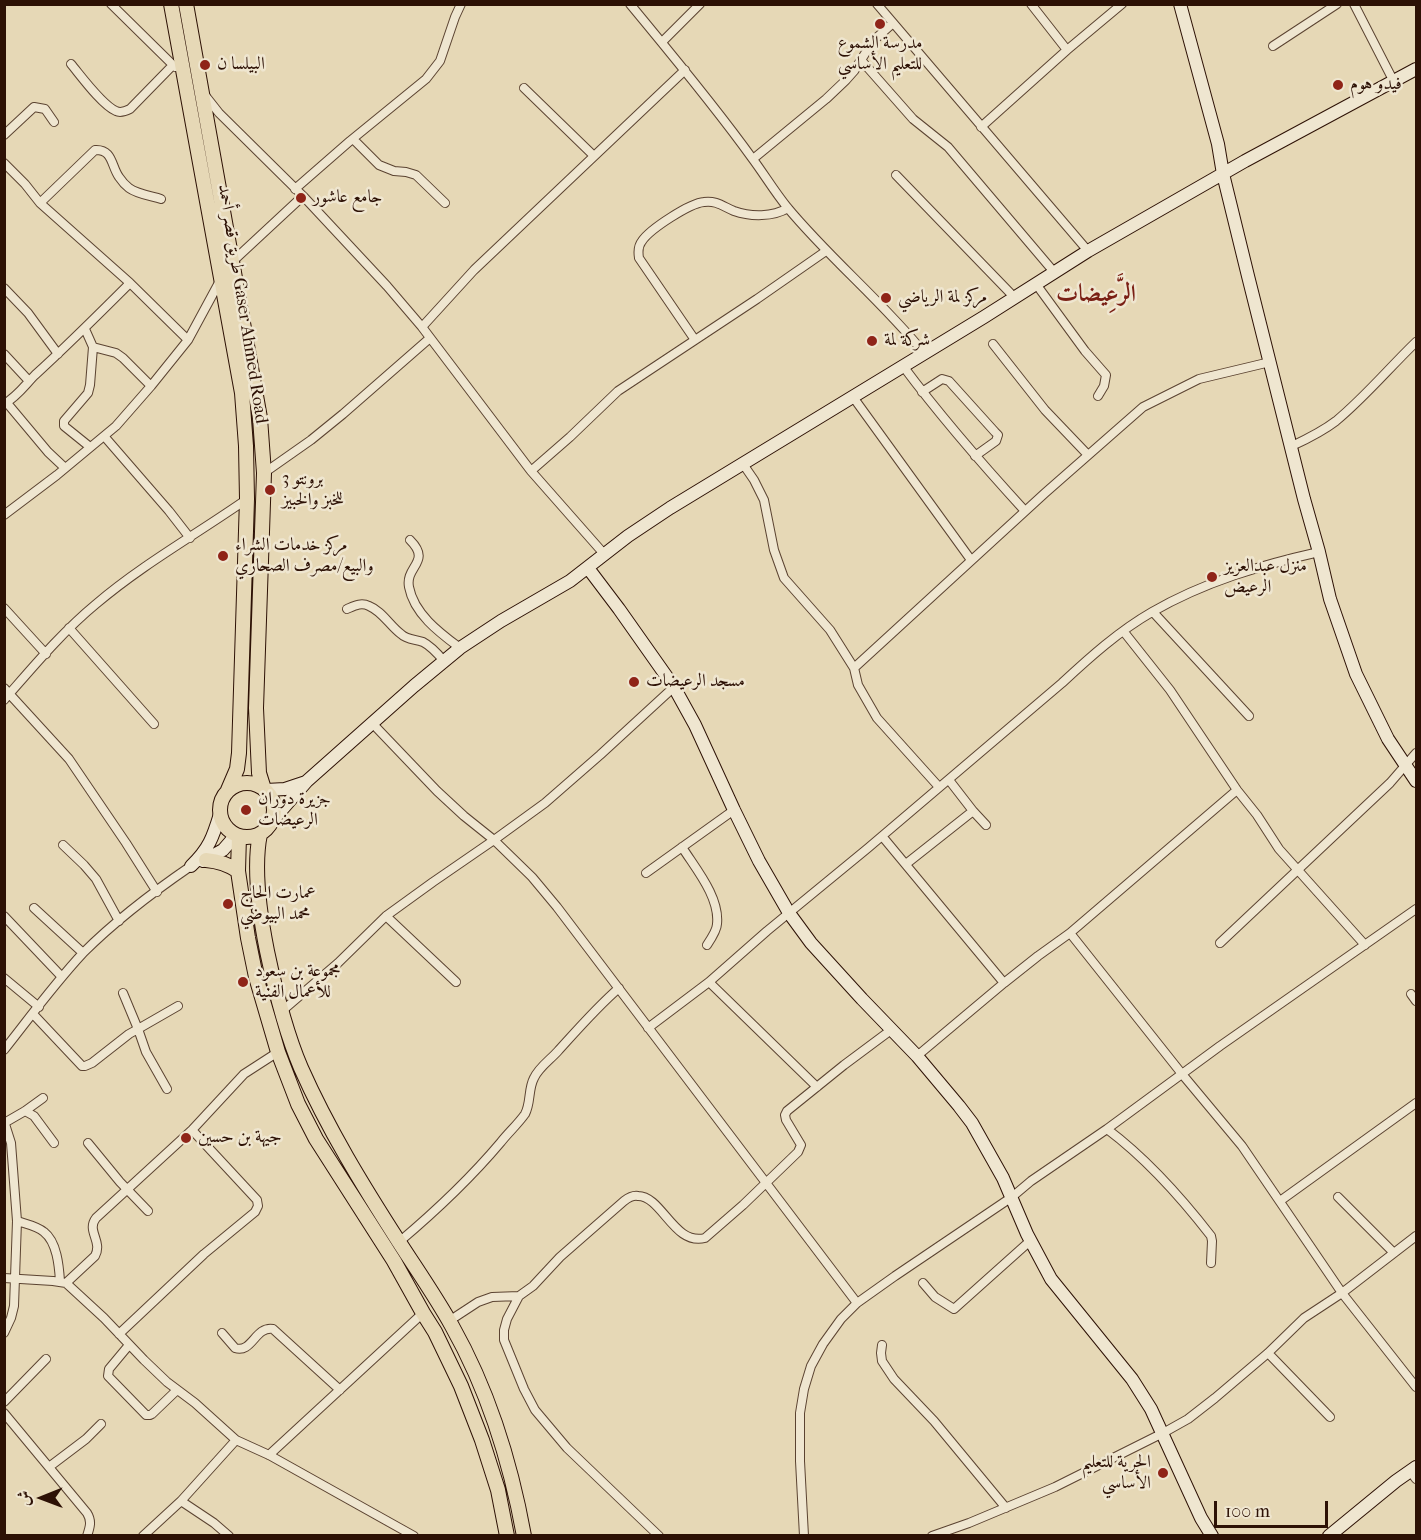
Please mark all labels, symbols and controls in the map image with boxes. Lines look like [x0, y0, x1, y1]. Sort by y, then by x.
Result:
marker: مدرسة الشموع للتعليم الأساسي [873, 17, 887, 31]
place label: مدرسة الشموع للتعليم الأساسي [837, 33, 923, 76]
place label: البيلسا ن [217, 54, 265, 76]
marker: البيلسا ن [198, 58, 212, 72]
place label: فيدو هوم [1350, 74, 1402, 96]
marker: فيدو هوم [1331, 78, 1345, 92]
street label: طريق قصر أحمد Gaser Ahmed Road [212, 183, 272, 425]
place label: جامع عاشور [313, 187, 383, 209]
marker: جامع عاشور [294, 191, 308, 205]
district label: الرَّعِيضات [1056, 281, 1136, 309]
place label: مركز لمة الرياضي [898, 287, 987, 309]
marker: مركز لمة الرياضي [879, 291, 893, 305]
place label: شركة لمة [884, 330, 930, 352]
marker: شركة لمة [865, 334, 879, 348]
place label: برونتو 3 للخبز والخبيز [282, 469, 344, 512]
marker: برونتو 3 للخبز والخبيز [263, 483, 277, 497]
place label: مركز خدمات الشراء والبيع/مصرف الصحاري [235, 535, 374, 578]
marker: مركز خدمات الشراء والبيع/مصرف الصحاري [216, 549, 230, 563]
place label: منزل عبدالعزيز الرعيض [1224, 556, 1307, 598]
marker: منزل عبدالعزيز الرعيض [1205, 570, 1219, 584]
place label: مسجد الرعيضات [646, 671, 745, 693]
marker: مسجد الرعيضات [627, 675, 641, 689]
place label: جزيرة دوران الرعيضات [258, 789, 331, 832]
marker: جزيرة دوران الرعيضات [239, 803, 253, 817]
place label: عمارت الحاج محمد البيوضي [240, 883, 316, 926]
marker: عمارت الحاج محمد البيوضي [221, 897, 235, 911]
place label: مجموعة بن سعود للأعمال الفنية [255, 961, 340, 1004]
marker: مجموعة بن سعود للأعمال الفنية [236, 975, 250, 989]
place label: جيهة بن حسين [198, 1127, 282, 1149]
marker: جيهة بن حسين [179, 1131, 193, 1145]
place label: الحرية للتعليم الأساسي [1082, 1452, 1151, 1494]
marker: الحرية للتعليم الأساسي [1156, 1466, 1170, 1480]
north arrow [12, 1468, 72, 1528]
scale bar [1217, 1489, 1331, 1527]
text: ش [14, 1490, 33, 1506]
text: 100 m [1225, 1501, 1270, 1522]

